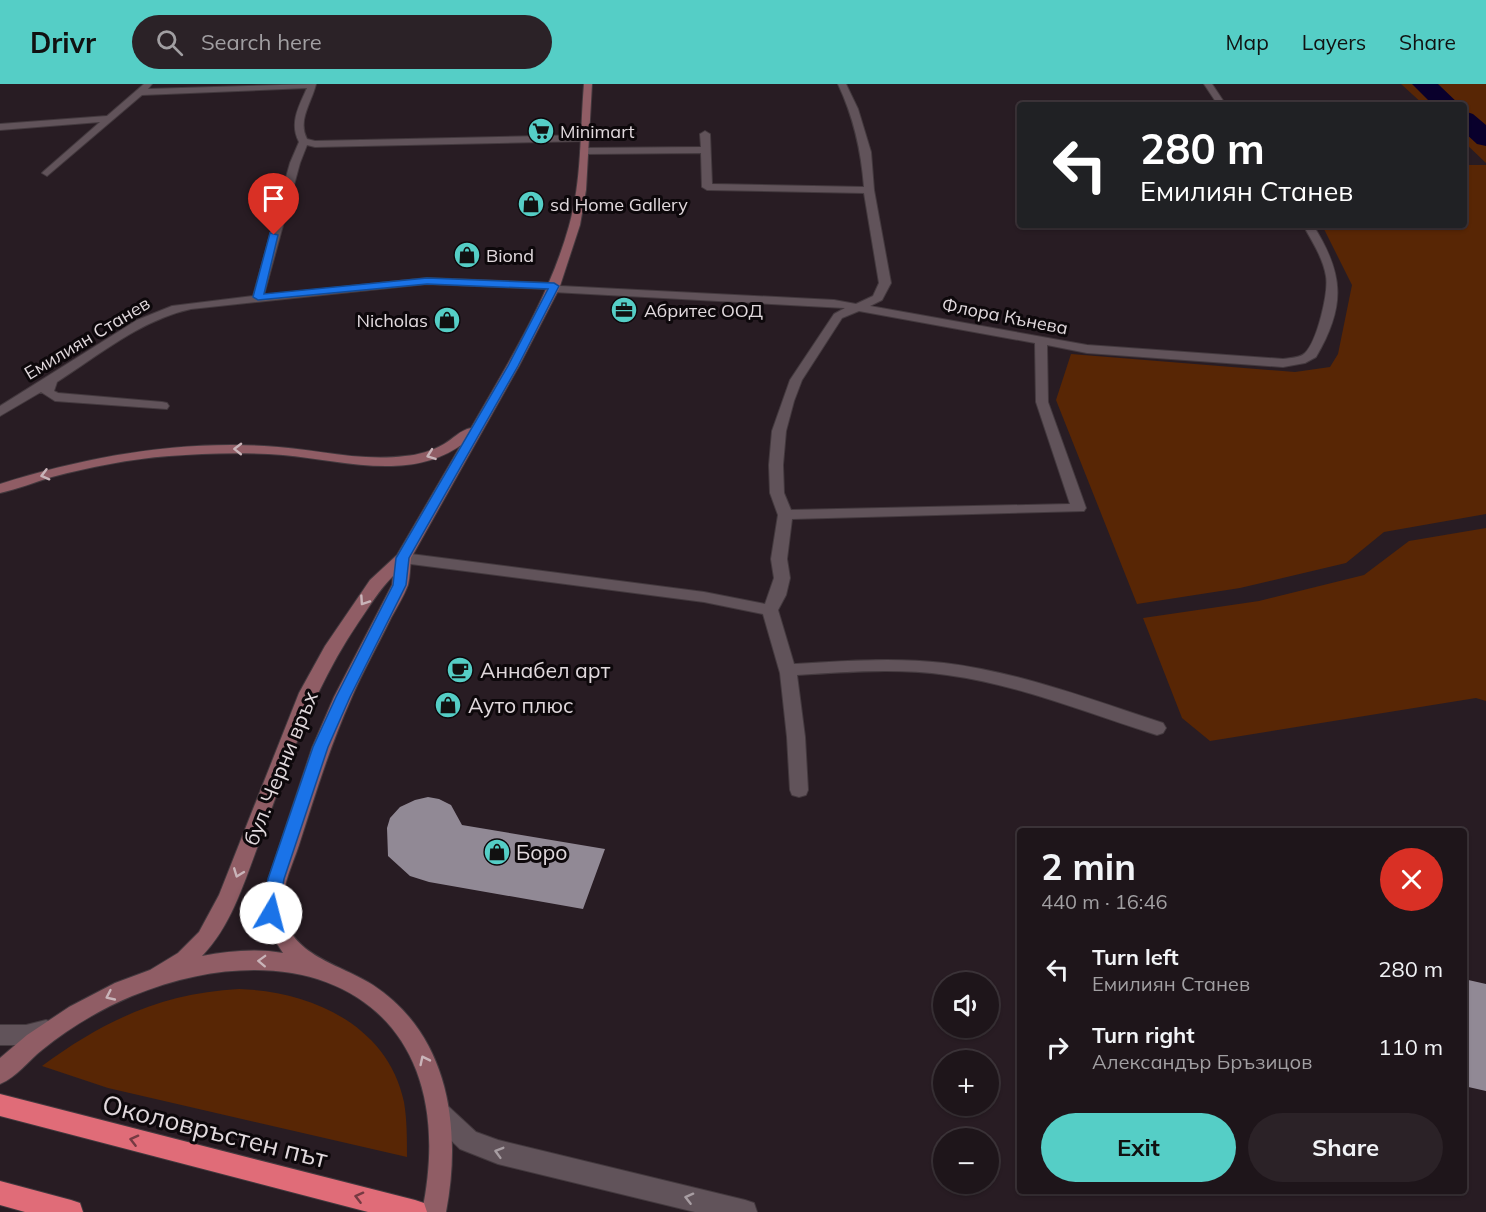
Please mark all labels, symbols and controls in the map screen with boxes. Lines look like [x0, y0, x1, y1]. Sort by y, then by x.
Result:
search box [132, 15, 552, 69]
text: Drivr [30, 25, 96, 60]
icon: search [153, 26, 186, 59]
text: Search here [201, 28, 322, 56]
text: Map [1226, 29, 1269, 55]
text: Layers [1302, 29, 1366, 55]
text: Share [1399, 29, 1456, 55]
supermarket icon: Minimart [526, 116, 556, 146]
place label: Minimart [560, 120, 634, 143]
text: 280 m [1140, 122, 1265, 175]
icon: left [1041, 126, 1119, 204]
pin [248, 173, 299, 235]
text: Емилиян Станев [1140, 174, 1353, 208]
icon: arrive [257, 182, 290, 215]
shop icon: sd Home Gallery [516, 189, 546, 219]
place label: sd Home Gallery [550, 193, 688, 216]
shop icon: Biond [452, 240, 482, 270]
place label: Biond [486, 244, 534, 267]
street label: Емилиян Станев [20, 291, 154, 385]
street label: Флора Кънева [940, 293, 1070, 339]
office icon: Абритес ООД [609, 295, 639, 325]
place label: Абритес ООД [644, 299, 763, 322]
shop icon: Nicholas [432, 305, 462, 335]
place label: Nicholas [357, 309, 428, 332]
one-way arrow [234, 443, 243, 455]
one-way arrow [426, 448, 437, 461]
one-way arrow [41, 468, 51, 480]
one-way arrow [360, 595, 371, 606]
cafe icon: Аннабел арт [445, 655, 475, 685]
place label: Аннабел арт [480, 657, 611, 683]
street label: бул. Черни връх [237, 686, 323, 849]
shop icon: Ауто плюс [433, 690, 463, 720]
place label: Ауто плюс [468, 692, 574, 718]
shop icon: Боро [482, 837, 512, 867]
place label: Боро [516, 839, 567, 865]
text: 2 min [1041, 844, 1136, 889]
button: close [1380, 848, 1443, 911]
one-way arrow [233, 866, 245, 877]
position arrow [239, 881, 303, 945]
text: 440 m · 16:46 [1041, 889, 1167, 914]
text: Turn left [1092, 943, 1179, 971]
icon: left [1041, 953, 1074, 986]
one-way arrow [258, 954, 267, 967]
text: 280 m [1378, 955, 1443, 983]
text: Емилиян Станев [1092, 971, 1250, 996]
map controls [933, 972, 999, 1194]
button: sound [933, 972, 999, 1038]
one-way arrow [105, 989, 116, 1001]
text: Turn right [1092, 1021, 1195, 1049]
icon: right [1041, 1031, 1074, 1064]
text: 110 m [1378, 1033, 1443, 1061]
text: Александър Бръзицов [1092, 1049, 1312, 1074]
button: + [933, 1050, 999, 1116]
one-way arrow [419, 1055, 431, 1066]
street label: Околовръстен път [99, 1087, 331, 1175]
button: Exit [1041, 1113, 1236, 1182]
button: Share [1248, 1113, 1443, 1182]
button: − [933, 1128, 999, 1194]
one-way arrow [129, 1134, 139, 1147]
one-way arrow [494, 1146, 504, 1159]
one-way arrow [354, 1192, 364, 1205]
one-way arrow [684, 1192, 694, 1205]

